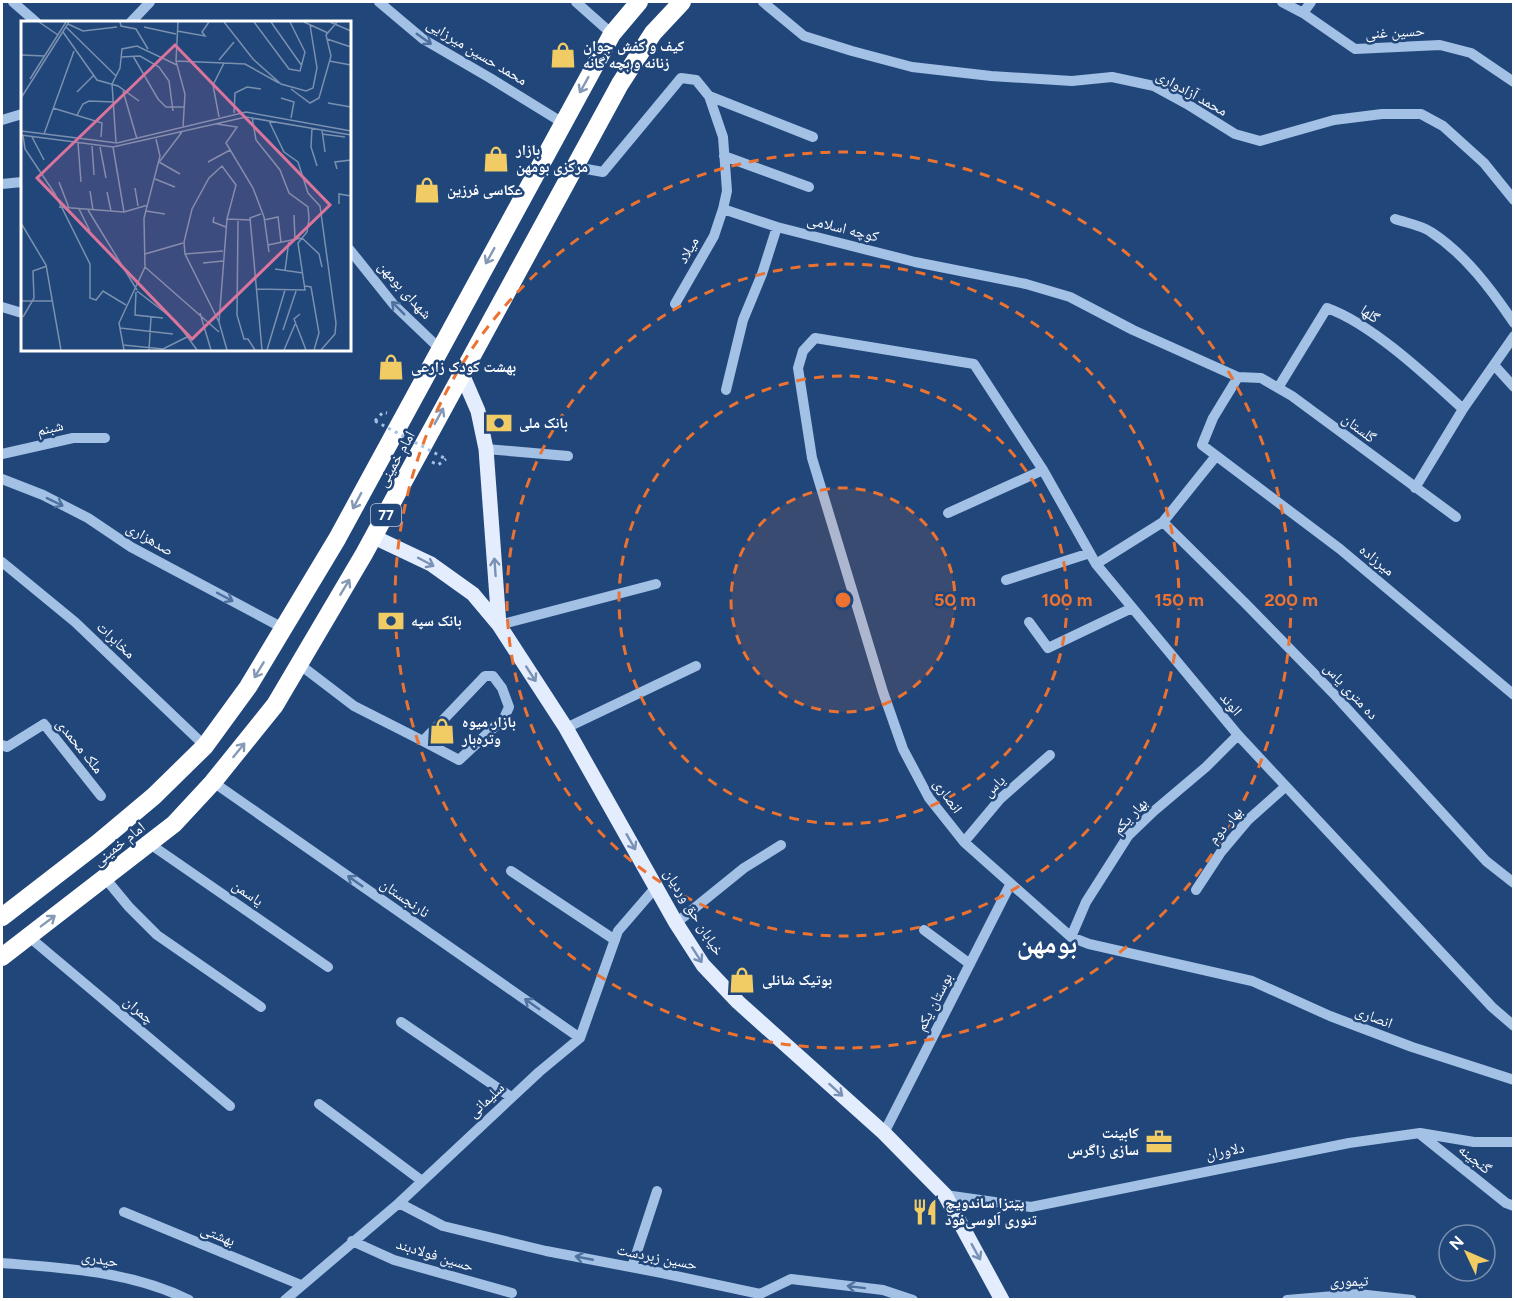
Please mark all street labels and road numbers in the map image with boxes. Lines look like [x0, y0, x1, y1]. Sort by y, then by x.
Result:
street label: محمد حسین میرزایی [423, 15, 531, 90]
street label: حسین غنی [1365, 21, 1426, 44]
street label: محمد آزادواری [1153, 66, 1231, 121]
street label: کوچه اسلامی [805, 210, 881, 247]
street label: میلاد [673, 233, 703, 266]
street label: شهدای بومهن [374, 257, 436, 323]
street label: گلها [1357, 301, 1383, 327]
street label: گلستان [1338, 409, 1380, 448]
street label: شبنم [35, 416, 65, 441]
street label: امام خمینی [373, 428, 420, 491]
road number: 77 [371, 504, 401, 526]
street label: صدهزاری [123, 518, 177, 560]
street label: میرزاده [1356, 540, 1398, 580]
street label: مخابرات [93, 618, 139, 662]
street label: ده متری یاس [1319, 659, 1382, 724]
street label: الوند [1216, 689, 1246, 719]
street label: ملک محمدی [52, 715, 108, 778]
street label: یاس [979, 771, 1010, 802]
street label: انصاری [929, 775, 966, 817]
street label: بهار یکم [1109, 794, 1152, 839]
street label: بهار دوم [1204, 803, 1247, 848]
street label: امام خمینی [89, 818, 149, 871]
street label: خیابان حق وردیان [659, 865, 728, 960]
street label: نارنجستان [376, 875, 433, 922]
street label: یاسمن [228, 876, 267, 911]
street label: بوستان یکم [912, 970, 957, 1034]
street label: چمران [119, 992, 158, 1029]
street label: انصاری [1353, 1002, 1395, 1033]
street label: سلیمانی [464, 1079, 509, 1122]
street label: دلاوران [1204, 1138, 1246, 1165]
street label: گنجینه [1455, 1140, 1495, 1178]
street label: بهشتی [198, 1220, 238, 1251]
street label: حسین فولادبند [394, 1235, 476, 1276]
street label: حسین زبردست [615, 1240, 699, 1275]
street label: حیدری [80, 1247, 120, 1272]
street label: تیموری [1329, 1272, 1369, 1291]

